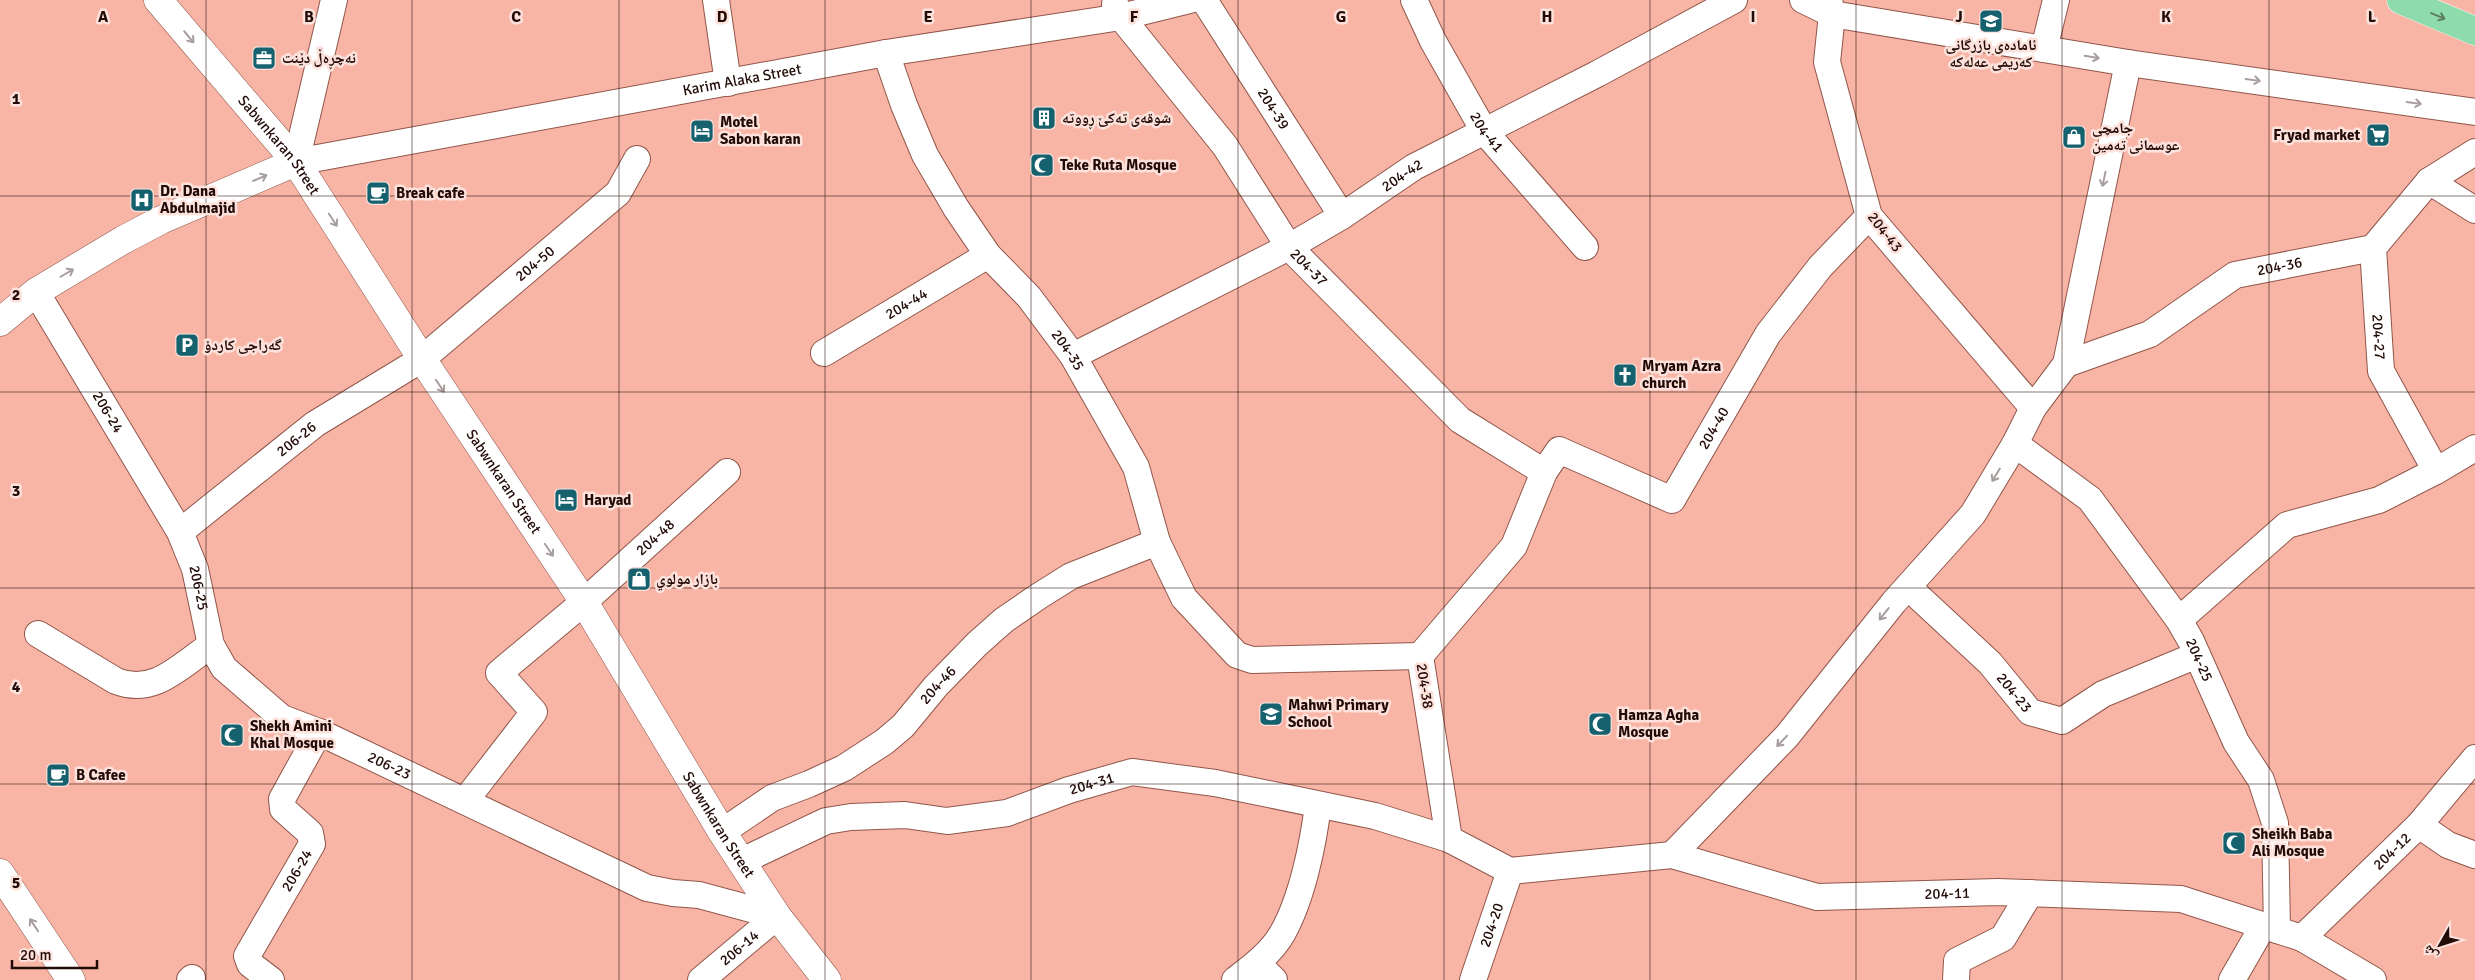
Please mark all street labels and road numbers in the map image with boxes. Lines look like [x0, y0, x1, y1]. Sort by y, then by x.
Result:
street label: Karim Alaka Street [681, 60, 803, 99]
street label: 204-39 [1254, 85, 1293, 133]
street label: Sabwnkaran Street [234, 92, 324, 198]
street label: 204-41 [1466, 109, 1507, 156]
street label: 204-42 [1378, 155, 1426, 195]
street label: 204-43 [1864, 208, 1906, 256]
street label: 204-50 [512, 242, 558, 285]
street label: 204-37 [1286, 245, 1331, 290]
street label: 204-36 [2255, 253, 2304, 280]
street label: 204-44 [882, 284, 931, 323]
street label: 204-27 [2368, 313, 2389, 360]
street label: 204-35 [1047, 326, 1088, 374]
street label: 206-24 [89, 388, 128, 436]
street label: 204-40 [1694, 404, 1733, 452]
street label: 206-26 [273, 418, 320, 460]
street label: Sabwnkaran Street [462, 426, 545, 537]
street label: 204-48 [632, 515, 678, 559]
street label: 206-25 [185, 564, 212, 612]
street label: 204-25 [2182, 635, 2217, 684]
street label: 204-46 [916, 662, 960, 708]
street label: 204-38 [1413, 662, 1437, 710]
street label: 204-23 [1993, 669, 2036, 716]
street label: 206-23 [365, 748, 414, 783]
street label: Sabwnkaran Street [679, 768, 759, 881]
street label: 204-31 [1067, 769, 1116, 798]
street label: 204-12 [2369, 829, 2415, 874]
street label: 206-24 [277, 846, 316, 895]
street label: 204-11 [1924, 884, 1970, 903]
street label: 204-20 [1476, 901, 1508, 950]
street label: 206-14 [716, 926, 763, 969]

